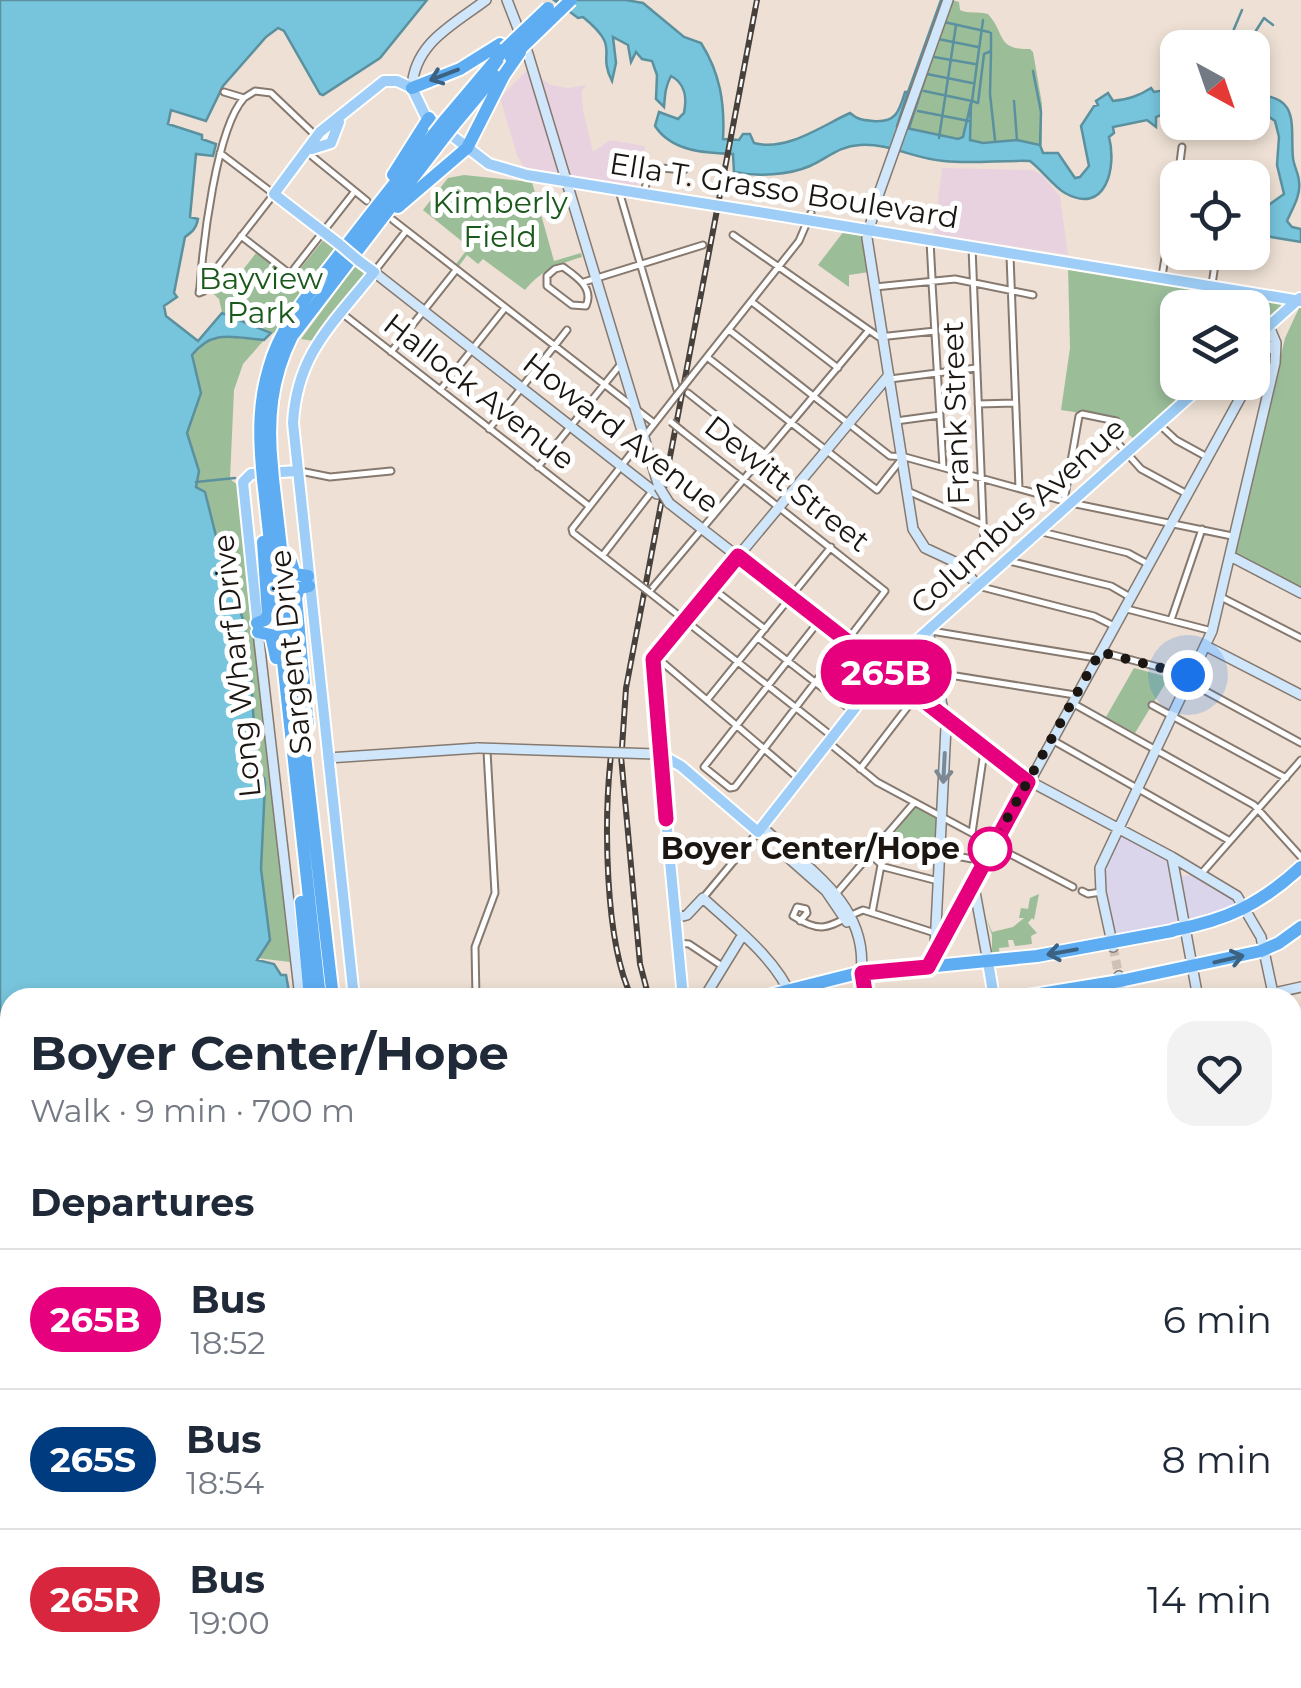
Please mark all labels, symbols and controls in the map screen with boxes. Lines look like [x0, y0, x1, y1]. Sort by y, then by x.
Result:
north arrow [1160, 30, 1270, 140]
map controls [1160, 30, 1270, 400]
one-way arrow [429, 68, 460, 86]
street label: Ella T. Grasso Boulevard [607, 145, 961, 236]
button: locate [1160, 160, 1270, 270]
park label: Kimberly Field [432, 184, 569, 255]
park label: Bayview Park [199, 260, 324, 331]
button: layers [1160, 290, 1270, 400]
street label: Hallock Avenue [376, 305, 582, 478]
street label: Frank Street [934, 320, 977, 506]
street label: Howard Avenue [516, 344, 727, 521]
street label: Dewitt Street [697, 408, 877, 560]
street label: Columbus Avenue [903, 410, 1132, 622]
street label: Long Wharf Drive [204, 533, 269, 799]
street label: Sargent Drive [261, 548, 320, 756]
line badge: 265B [816, 640, 956, 704]
your location [1163, 650, 1213, 700]
text: 265B [841, 651, 931, 694]
one-way arrow [934, 751, 953, 783]
marker: Boyer Center/Hope [969, 828, 1011, 870]
place label: Boyer Center/Hope [661, 830, 960, 867]
one-way arrow [1046, 943, 1078, 962]
one-way arrow [1212, 949, 1244, 967]
button: heart [1167, 1021, 1272, 1126]
text: Boyer Center/Hope [30, 1024, 509, 1082]
text: Walk · 9 min · 700 m [30, 1091, 355, 1130]
text: Departures [30, 1179, 254, 1226]
text: Bus [191, 1276, 266, 1323]
text: 6 min [1163, 1296, 1272, 1343]
text: 265B [50, 1298, 141, 1341]
text: 18:52 [191, 1323, 265, 1362]
text: Bus [186, 1416, 261, 1463]
text: 8 min [1162, 1436, 1272, 1483]
text: 265S [50, 1438, 136, 1481]
text: 18:54 [186, 1463, 264, 1502]
text: Bus [190, 1556, 265, 1603]
text: 14 min [1147, 1576, 1272, 1623]
text: 265R [50, 1578, 140, 1621]
text: 19:00 [190, 1603, 270, 1642]

